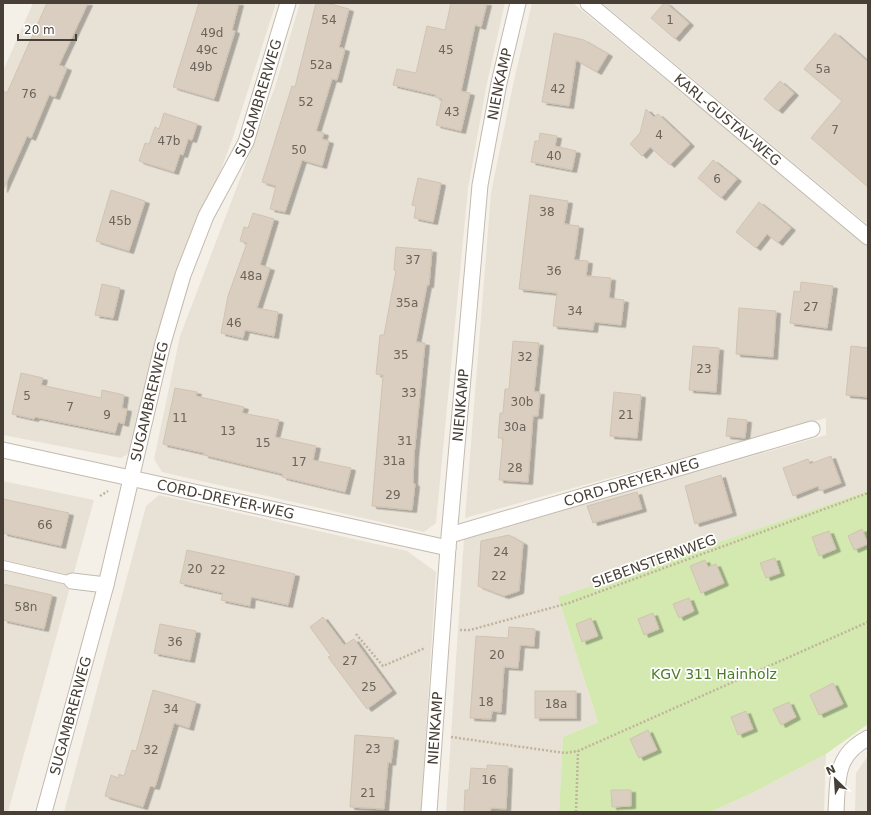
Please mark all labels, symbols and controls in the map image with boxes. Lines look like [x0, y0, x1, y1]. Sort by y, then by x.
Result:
house number: 54 [321, 13, 337, 27]
house number: 1 [666, 13, 674, 27]
scale bar [18, 16, 76, 42]
text: 20 m [24, 23, 55, 37]
house number: 49d [201, 26, 223, 40]
street label: SUGAMBRERWEG [232, 37, 285, 159]
house number: 49c [196, 43, 218, 57]
house number: 45 [438, 43, 454, 57]
street label: NIENKAMP [484, 46, 515, 121]
house number: 52a [310, 58, 332, 72]
house number: 49b [190, 60, 212, 74]
house number: 5a [816, 62, 831, 76]
street label: KARL-GUSTAV-WEG [671, 70, 784, 169]
house number: 42 [550, 82, 566, 96]
house number: 76 [21, 87, 37, 101]
house number: 52 [298, 95, 314, 109]
house number: 43 [444, 105, 460, 119]
house number: 7 [831, 123, 839, 137]
house number: 4 [655, 128, 663, 142]
house number: 47b [158, 134, 180, 148]
house number: 50 [291, 143, 307, 157]
house number: 40 [546, 149, 562, 163]
house number: 6 [713, 172, 721, 186]
house number: 38 [539, 205, 555, 219]
house number: 45b [109, 214, 131, 228]
house number: 37 [405, 253, 421, 267]
house number: 36 [546, 264, 562, 278]
house number: 48a [240, 269, 262, 283]
house number: 35a [396, 296, 418, 310]
house number: 27 [803, 300, 819, 314]
house number: 34 [567, 304, 583, 318]
house number: 46 [226, 316, 242, 330]
street label: SUGAMBRERWEG [127, 340, 171, 463]
house number: 35 [393, 348, 409, 362]
house number: 32 [517, 350, 533, 364]
house number: 23 [696, 362, 712, 376]
street label: NIENKAMP [449, 368, 472, 442]
house number: 33 [401, 386, 417, 400]
house number: 5 [23, 389, 31, 403]
house number: 30b [511, 395, 533, 409]
house number: 7 [66, 400, 74, 414]
house number: 9 [103, 408, 111, 422]
house number: 21 [618, 408, 634, 422]
house number: 11 [172, 411, 188, 425]
house number: 30a [504, 420, 526, 434]
house number: 13 [220, 424, 236, 438]
house number: 31 [397, 434, 413, 448]
house number: 15 [255, 436, 271, 450]
house number: 31a [383, 454, 405, 468]
street label: CORD-DREYER-WEG [562, 454, 701, 509]
house number: 17 [291, 455, 307, 469]
house number: 28 [507, 461, 523, 475]
street label: CORD-DREYER-WEG [155, 476, 296, 522]
house number: 29 [385, 488, 401, 502]
house number: 66 [37, 518, 53, 532]
street label: SIEBENSTERNWEG [590, 531, 718, 591]
house number: 24 [493, 545, 509, 559]
house number: 20 [187, 562, 203, 576]
house number: 22 [210, 563, 226, 577]
house number: 22 [491, 569, 507, 583]
house number: 58n [15, 600, 37, 614]
house number: 36 [167, 635, 183, 649]
house number: 20 [489, 648, 505, 662]
street label: SUGAMBRERWEG [46, 654, 94, 777]
house number: 27 [342, 654, 358, 668]
park label: KGV 311 Hainholz [651, 666, 777, 682]
house number: 25 [361, 680, 377, 694]
street label: NIENKAMP [424, 691, 446, 765]
house number: 18 [478, 695, 494, 709]
house number: 18a [545, 697, 567, 711]
house number: 34 [163, 702, 179, 716]
house number: 23 [365, 742, 381, 756]
house number: 32 [143, 743, 159, 757]
north arrow [815, 759, 855, 799]
text: N [824, 763, 838, 778]
house number: 16 [481, 773, 497, 787]
house number: 21 [360, 786, 376, 800]

